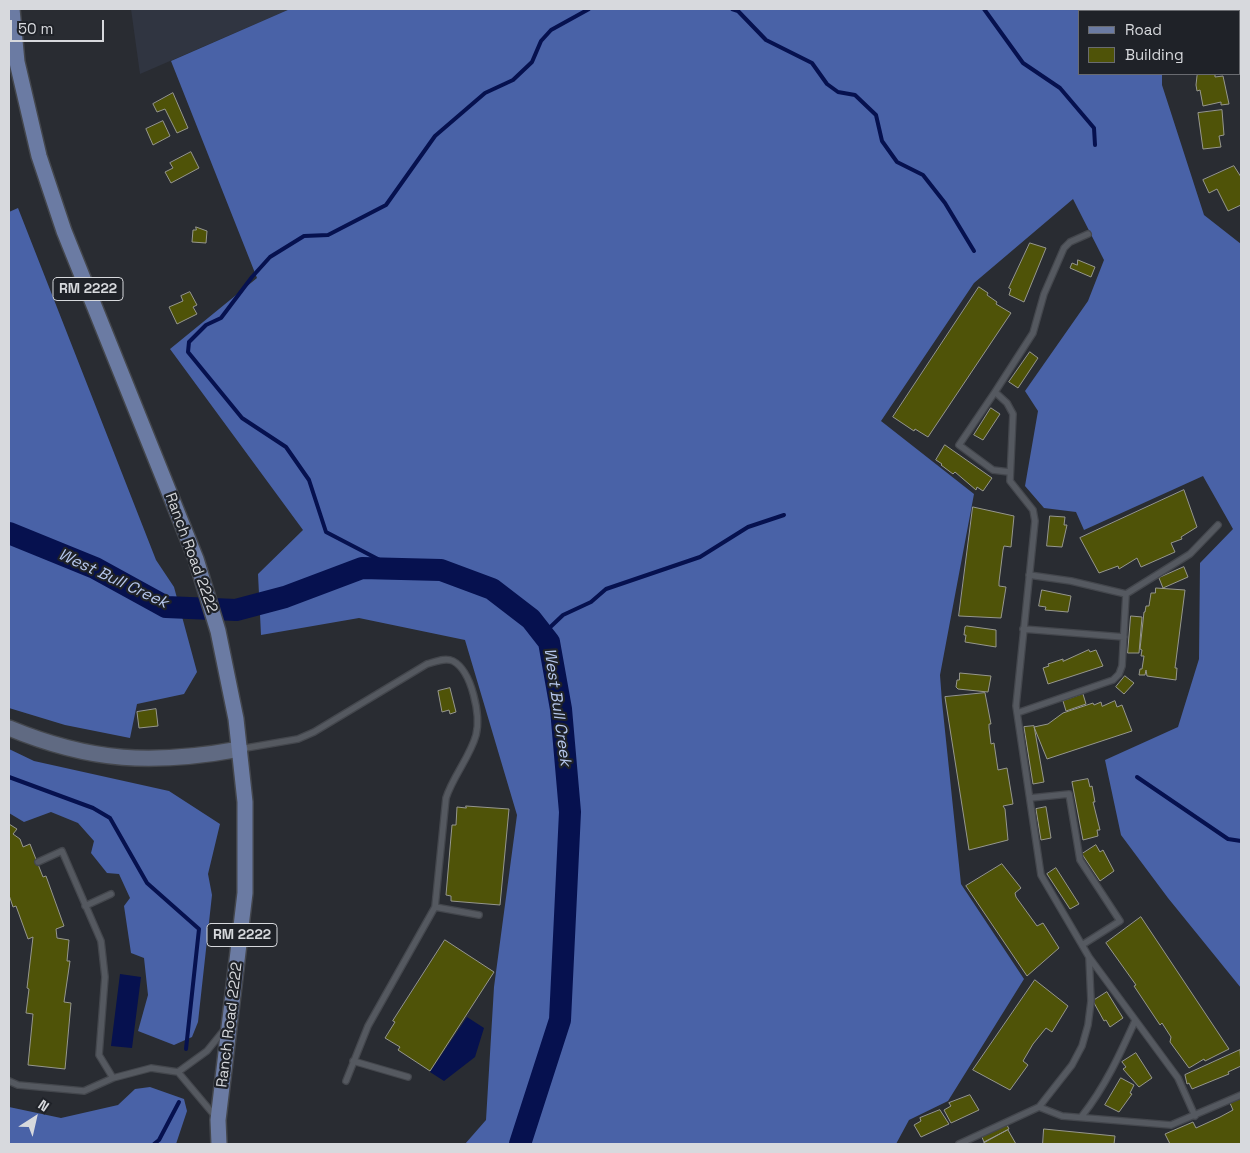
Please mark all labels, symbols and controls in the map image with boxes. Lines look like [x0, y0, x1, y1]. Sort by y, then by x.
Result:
scale bar [12, 10, 106, 42]
legend [1078, 10, 1240, 75]
text: 50 m [18, 19, 53, 38]
text: Road [1125, 20, 1162, 39]
text: Building [1125, 45, 1184, 64]
road number: RM 2222 [53, 278, 123, 300]
street label: Ranch Road 2222 [161, 491, 221, 615]
water label: West Bull Creek [55, 545, 171, 613]
water label: West Bull Creek [539, 647, 575, 767]
road number: RM 2222 [207, 924, 277, 946]
street label: Ranch Road 2222 [213, 961, 247, 1089]
north arrow [10, 1093, 60, 1143]
text: N [35, 1096, 53, 1116]

